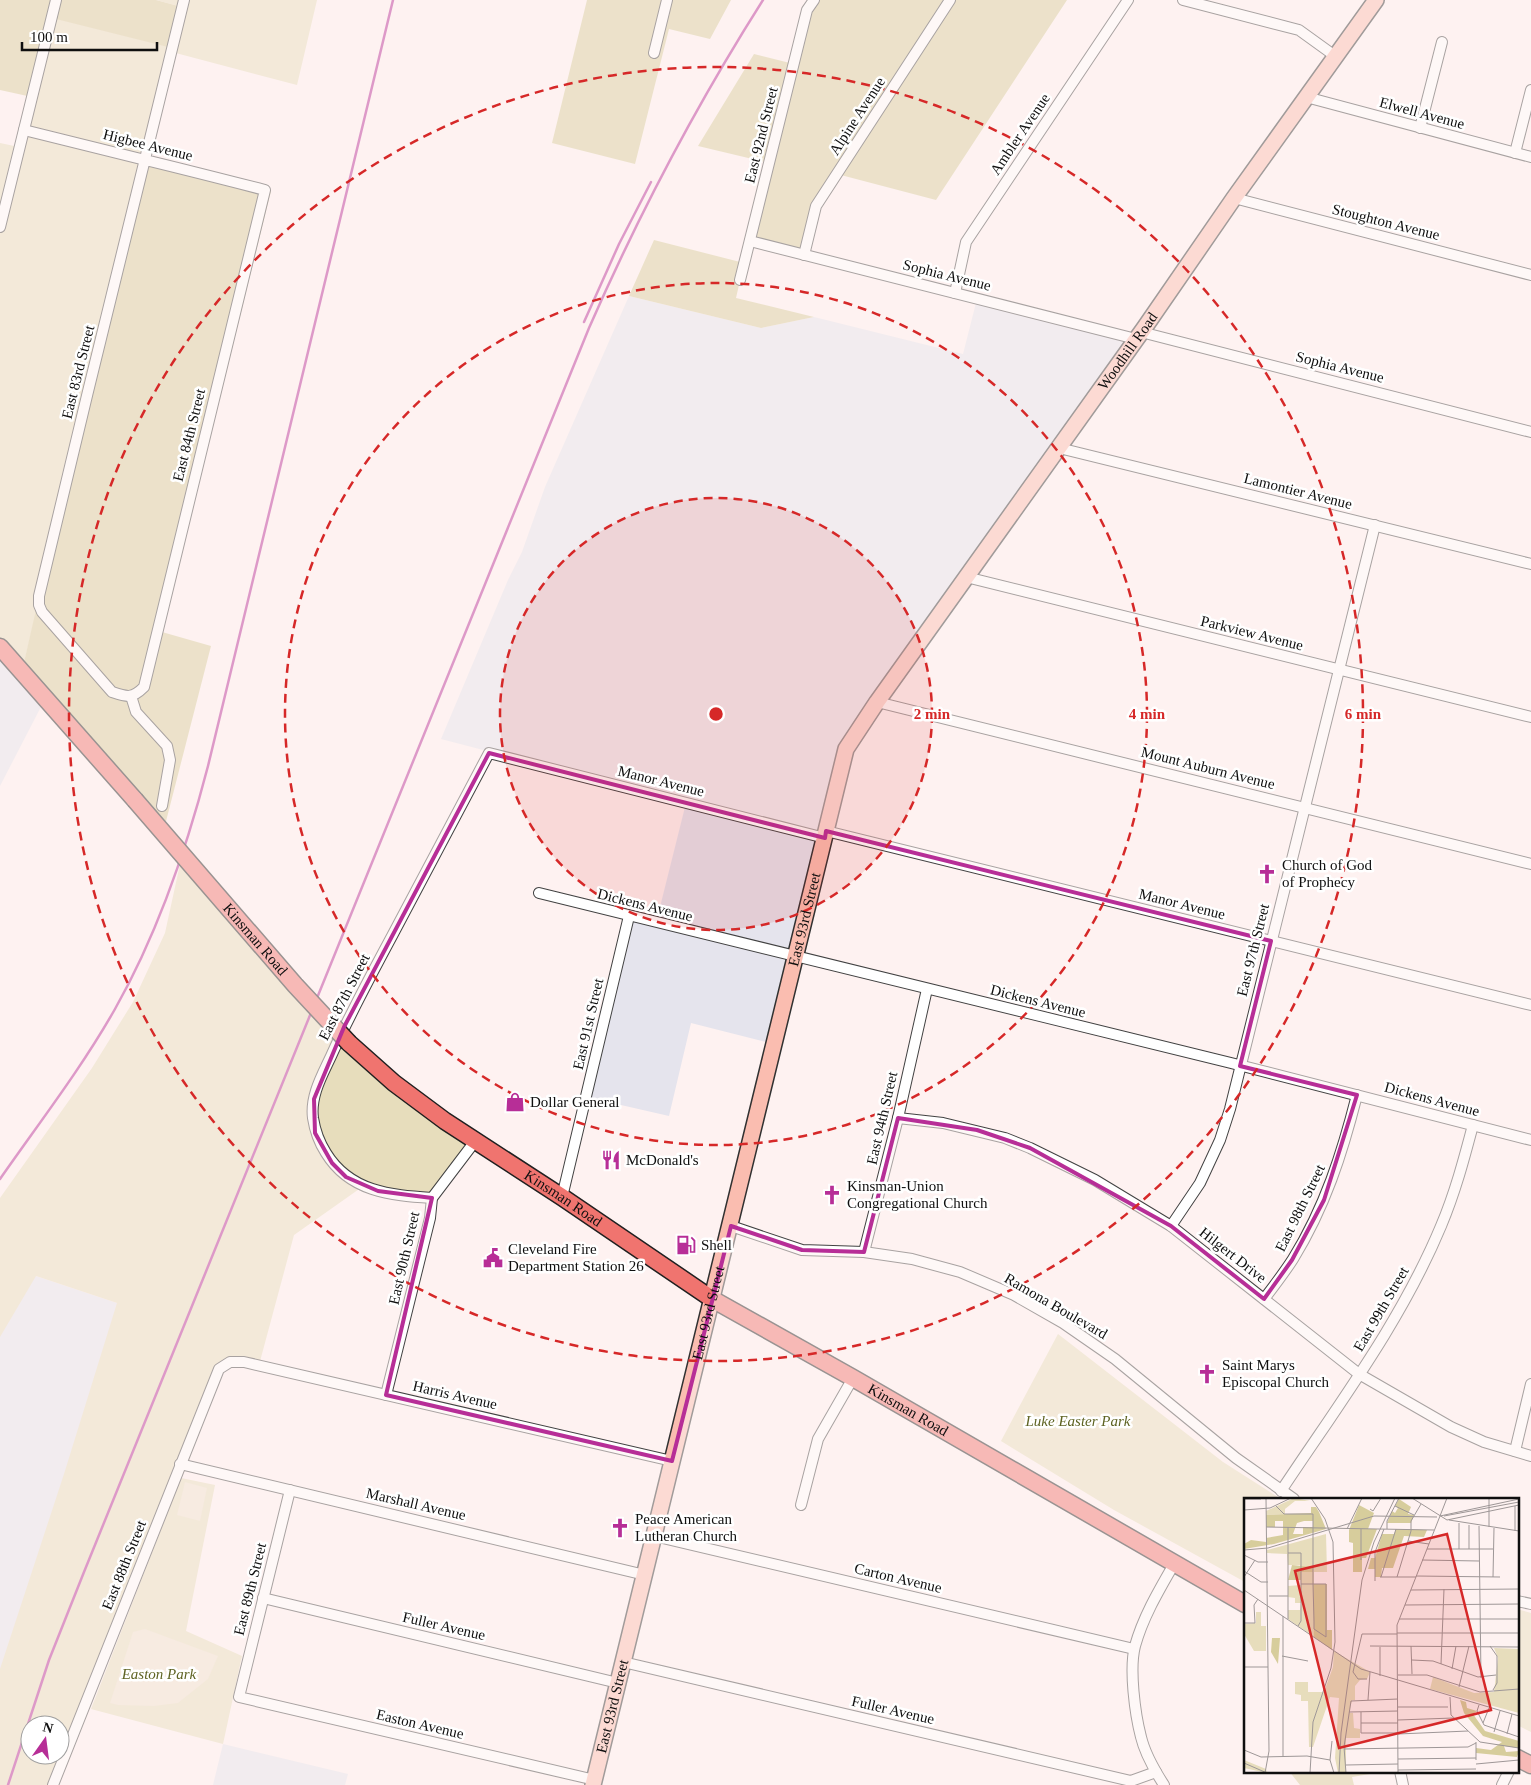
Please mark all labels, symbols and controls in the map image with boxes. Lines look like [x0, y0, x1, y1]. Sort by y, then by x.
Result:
scale bar [22, 20, 158, 52]
text: 100 m [30, 29, 68, 45]
street label: Alpine Avenue [826, 74, 888, 158]
street label: East 92nd Street [741, 85, 781, 185]
street label: Ambler Avenue [987, 90, 1053, 178]
street label: Elwell Avenue [1378, 94, 1467, 132]
street label: Higbee Avenue [102, 126, 195, 164]
street label: Stoughton Avenue [1331, 201, 1442, 243]
street label: Sophia Avenue [901, 256, 993, 294]
street label: Woodhill Road [1095, 309, 1161, 393]
street label: East 83rd Street [59, 323, 98, 420]
street label: Sophia Avenue [1294, 348, 1386, 386]
street label: East 84th Street [170, 386, 208, 483]
street label: Lamontier Avenue [1242, 470, 1354, 512]
street label: Parkview Avenue [1199, 613, 1305, 654]
centre of rings [707, 705, 725, 723]
text: 2 min [914, 706, 951, 722]
text: 4 min [1129, 706, 1166, 722]
text: 6 min [1345, 706, 1382, 722]
street label: Mount Auburn Avenue [1139, 744, 1277, 792]
street label: Manor Avenue [616, 763, 706, 800]
place label: Church of God of Prophecy [1282, 857, 1372, 890]
church icon: Church of God of Prophecy [1256, 863, 1278, 885]
street label: East 93rd Street [785, 870, 824, 968]
street label: Dickens Avenue [596, 885, 695, 925]
street label: Manor Avenue [1137, 886, 1227, 923]
street label: Kinsman Road [220, 900, 291, 979]
street label: East 97th Street [1234, 901, 1272, 998]
street label: East 87th Street [315, 950, 373, 1043]
street label: East 91st Street [570, 976, 606, 1071]
street label: Dickens Avenue [989, 981, 1088, 1021]
street label: East 94th Street [864, 1069, 901, 1166]
street label: Dickens Avenue [1383, 1079, 1482, 1119]
shop icon: Dollar General [504, 1091, 526, 1113]
place label: Dollar General [530, 1094, 620, 1110]
restaurant icon: McDonald's [600, 1149, 622, 1171]
place label: McDonald's [626, 1152, 699, 1168]
street label: East 98th Street [1272, 1161, 1328, 1254]
street label: Kinsman Road [521, 1167, 605, 1230]
place label: Kinsman-Union Congregational Church [847, 1178, 988, 1211]
church icon: Kinsman-Union Congregational Church [821, 1184, 843, 1206]
street label: East 90th Street [386, 1209, 423, 1306]
street label: Hilgert Drive [1196, 1224, 1270, 1286]
fuel station icon: Shell [675, 1234, 697, 1256]
place label: Shell [701, 1237, 732, 1253]
place label: Cleveland Fire Department Station 26 [508, 1241, 644, 1274]
public building icon: Cleveland Fire Department Station 26 [482, 1247, 504, 1269]
street label: East 99th Street [1350, 1263, 1412, 1354]
street label: East 93rd Street [689, 1264, 728, 1361]
street label: Ramona Boulevard [1002, 1270, 1111, 1342]
place label: Saint Marys Episcopal Church [1222, 1357, 1330, 1390]
church icon: Saint Marys Episcopal Church [1196, 1363, 1218, 1385]
street label: Harris Avenue [411, 1378, 499, 1413]
street label: Kinsman Road [865, 1380, 951, 1439]
park label: Luke Easter Park [1025, 1413, 1131, 1429]
street label: Marshall Avenue [365, 1485, 468, 1523]
inset map [1244, 1498, 1518, 1772]
place label: Peace American Lutheran Church [635, 1511, 738, 1544]
street label: East 88th Street [99, 1517, 150, 1612]
church icon: Peace American Lutheran Church [609, 1517, 631, 1539]
street label: East 89th Street [231, 1540, 269, 1637]
street label: Carton Avenue [853, 1560, 944, 1596]
street label: Fuller Avenue [401, 1609, 487, 1643]
street label: East 93rd Street [593, 1657, 632, 1755]
park label: Easton Park [121, 1666, 197, 1682]
street label: Fuller Avenue [850, 1693, 936, 1727]
street label: Easton Avenue [375, 1706, 466, 1742]
north arrow [20, 1715, 70, 1765]
text: N [41, 1719, 55, 1736]

